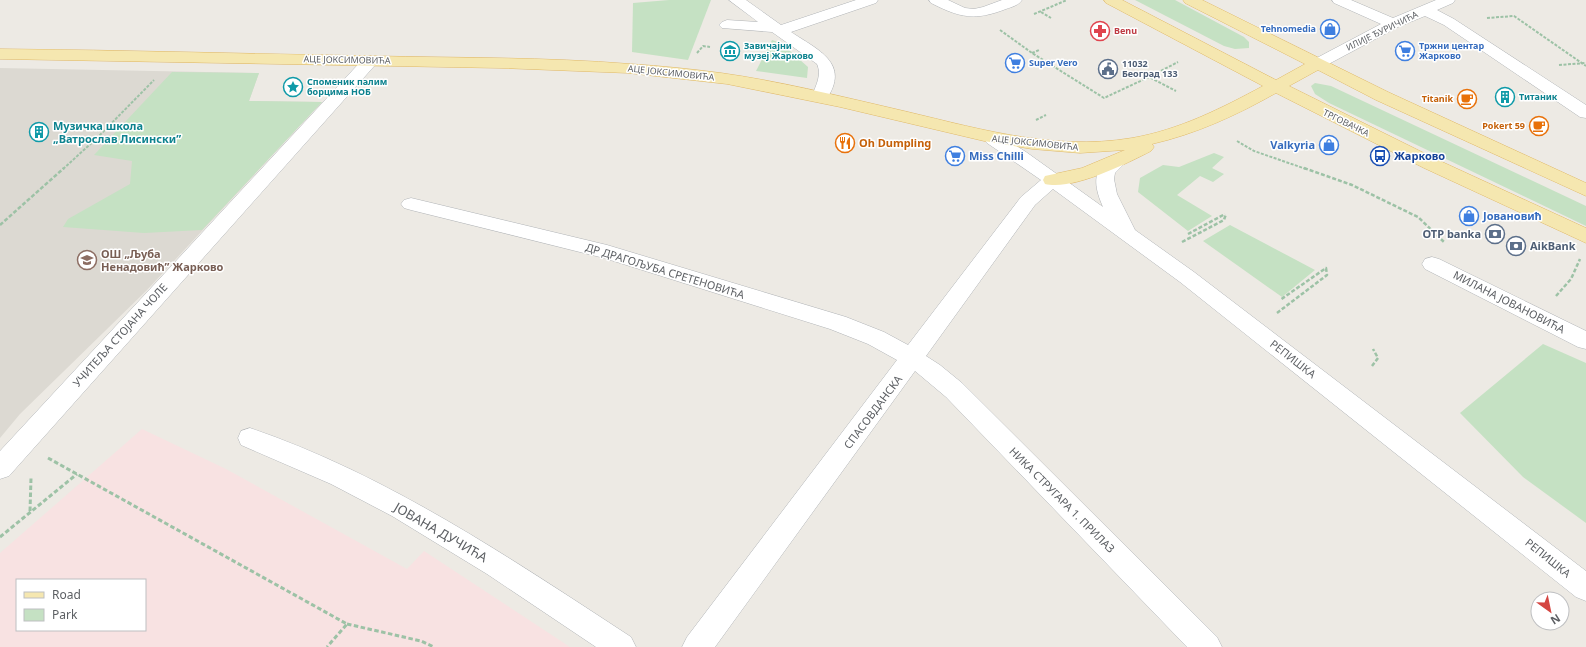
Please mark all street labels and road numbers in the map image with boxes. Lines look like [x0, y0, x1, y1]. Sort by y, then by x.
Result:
street label: ИЛИЈЕ ЂУРИЧИЋА [1344, 7, 1420, 54]
street label: АЦЕ ЈОКСИМОВИЋА [303, 52, 391, 67]
street label: АЦЕ ЈОКСИМОВИЋА [627, 61, 715, 84]
street label: ТРГОВАЧКА [1321, 106, 1372, 140]
street label: АЦЕ ЈОКСИМОВИЋА [991, 131, 1079, 154]
street label: ДР ДРАГОЉУБА СРЕТЕНОВИЋА [584, 239, 747, 302]
street label: МИЛАНА ЈОВАНОВИЋА [1451, 267, 1569, 337]
street label: УЧИТЕЉА СТОЈАНА ЧОЛЕ [69, 280, 170, 390]
street label: РЕПИШКА [1267, 336, 1320, 382]
street label: СПАСОВДАНСКА [840, 371, 906, 452]
street label: НИКА СТРУГАРА 1. ПРИЛАЗ [1006, 444, 1118, 556]
street label: ЈОВАНА ДУЧИЋА [389, 497, 492, 566]
street label: РЕПИШКА [1522, 535, 1575, 581]

